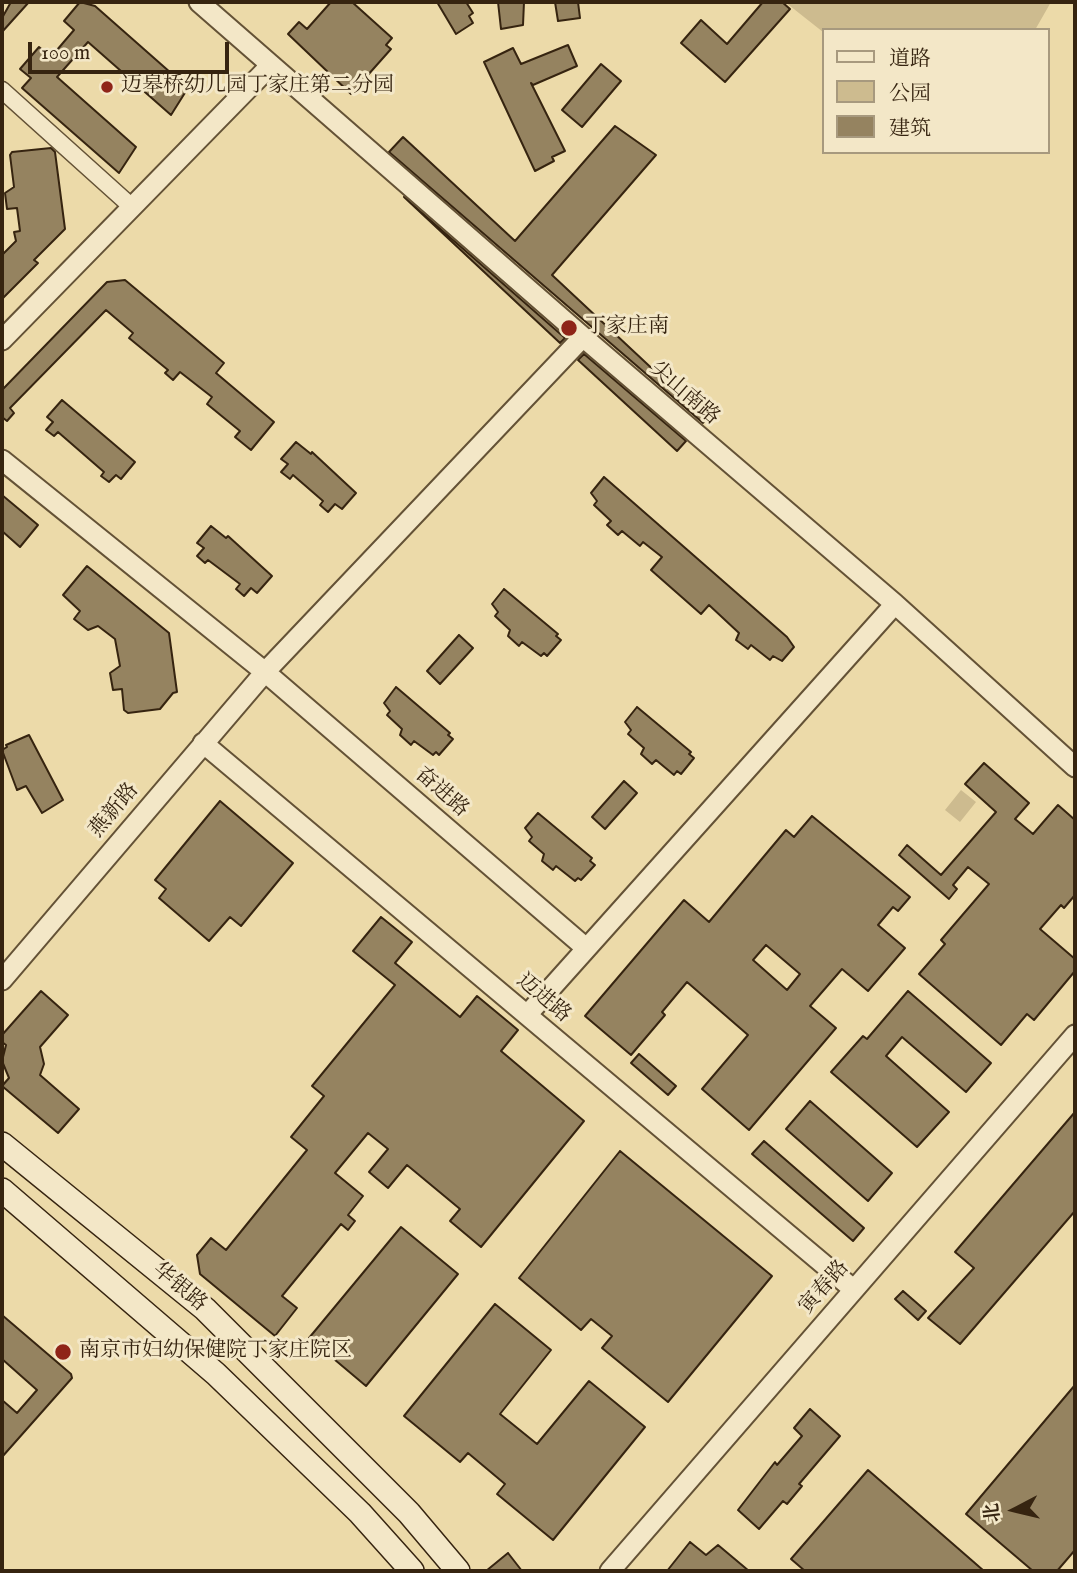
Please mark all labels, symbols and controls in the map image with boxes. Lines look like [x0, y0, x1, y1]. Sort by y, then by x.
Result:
scale bar [32, 28, 233, 72]
legend [822, 28, 1049, 154]
text: 100 m [41, 40, 90, 67]
text: 道路 [889, 46, 931, 73]
place label: 迈皋桥幼儿园丁家庄第二分园 [121, 74, 394, 100]
marker: 迈皋桥幼儿园丁家庄第二分园 [99, 79, 115, 95]
text: 公园 [889, 81, 931, 108]
text: 建筑 [889, 116, 931, 143]
place label: 丁家庄南 [585, 315, 669, 341]
marker: 丁家庄南 [559, 318, 579, 338]
street label: 尖山南路 [644, 357, 724, 431]
street label: 奋进路 [409, 763, 473, 823]
street label: 燕新路 [85, 779, 145, 843]
street label: 迈进路 [511, 969, 575, 1029]
street label: 寅春路 [795, 1256, 855, 1320]
street label: 华银路 [147, 1258, 211, 1318]
place label: 南京市妇幼保健院丁家庄院区 [79, 1339, 352, 1365]
marker: 南京市妇幼保健院丁家庄院区 [53, 1342, 73, 1362]
north arrow [979, 1475, 1049, 1545]
text: 北 [980, 1502, 1006, 1523]

